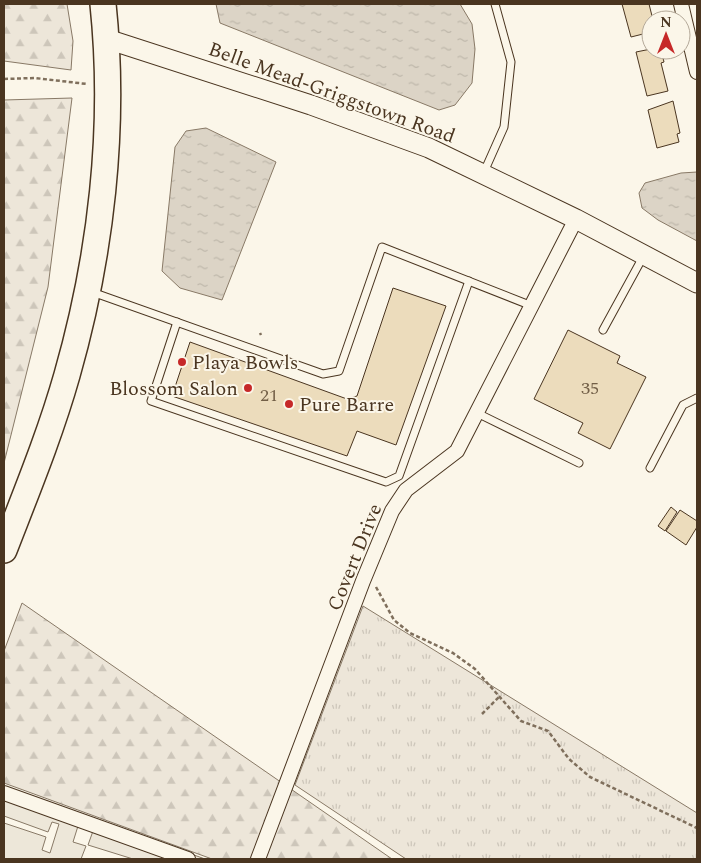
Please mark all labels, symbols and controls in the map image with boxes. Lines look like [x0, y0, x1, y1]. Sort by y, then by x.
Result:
north arrow [641, 10, 691, 60]
text: N [660, 12, 672, 33]
street label: Belle Mead-Griggstown Road [204, 34, 459, 152]
place label: Playa Bowls [192, 348, 298, 378]
marker: Playa Bowls [176, 356, 188, 368]
place label: Blossom Salon [109, 374, 238, 404]
house number: 35 [581, 375, 599, 402]
marker: Blossom Salon [242, 382, 254, 394]
house number: 21 [260, 382, 278, 409]
place label: Pure Barre [299, 390, 394, 420]
marker: Pure Barre [283, 398, 295, 410]
street label: Covert Drive [320, 499, 390, 616]

